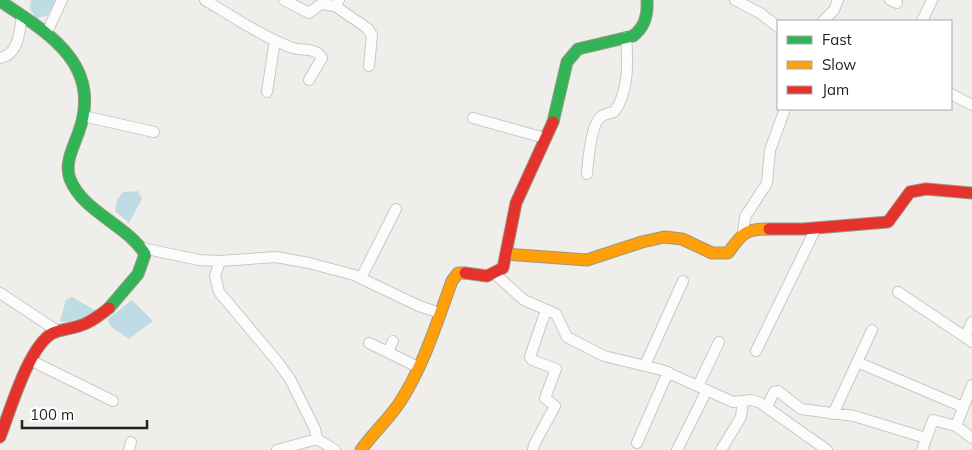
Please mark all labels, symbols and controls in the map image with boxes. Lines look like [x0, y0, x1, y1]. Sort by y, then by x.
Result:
legend [777, 20, 952, 110]
text: Fast [822, 30, 852, 49]
text: Slow [822, 55, 856, 74]
text: Jam [822, 80, 849, 99]
scale bar [22, 398, 148, 430]
text: 100 m [30, 405, 74, 424]

